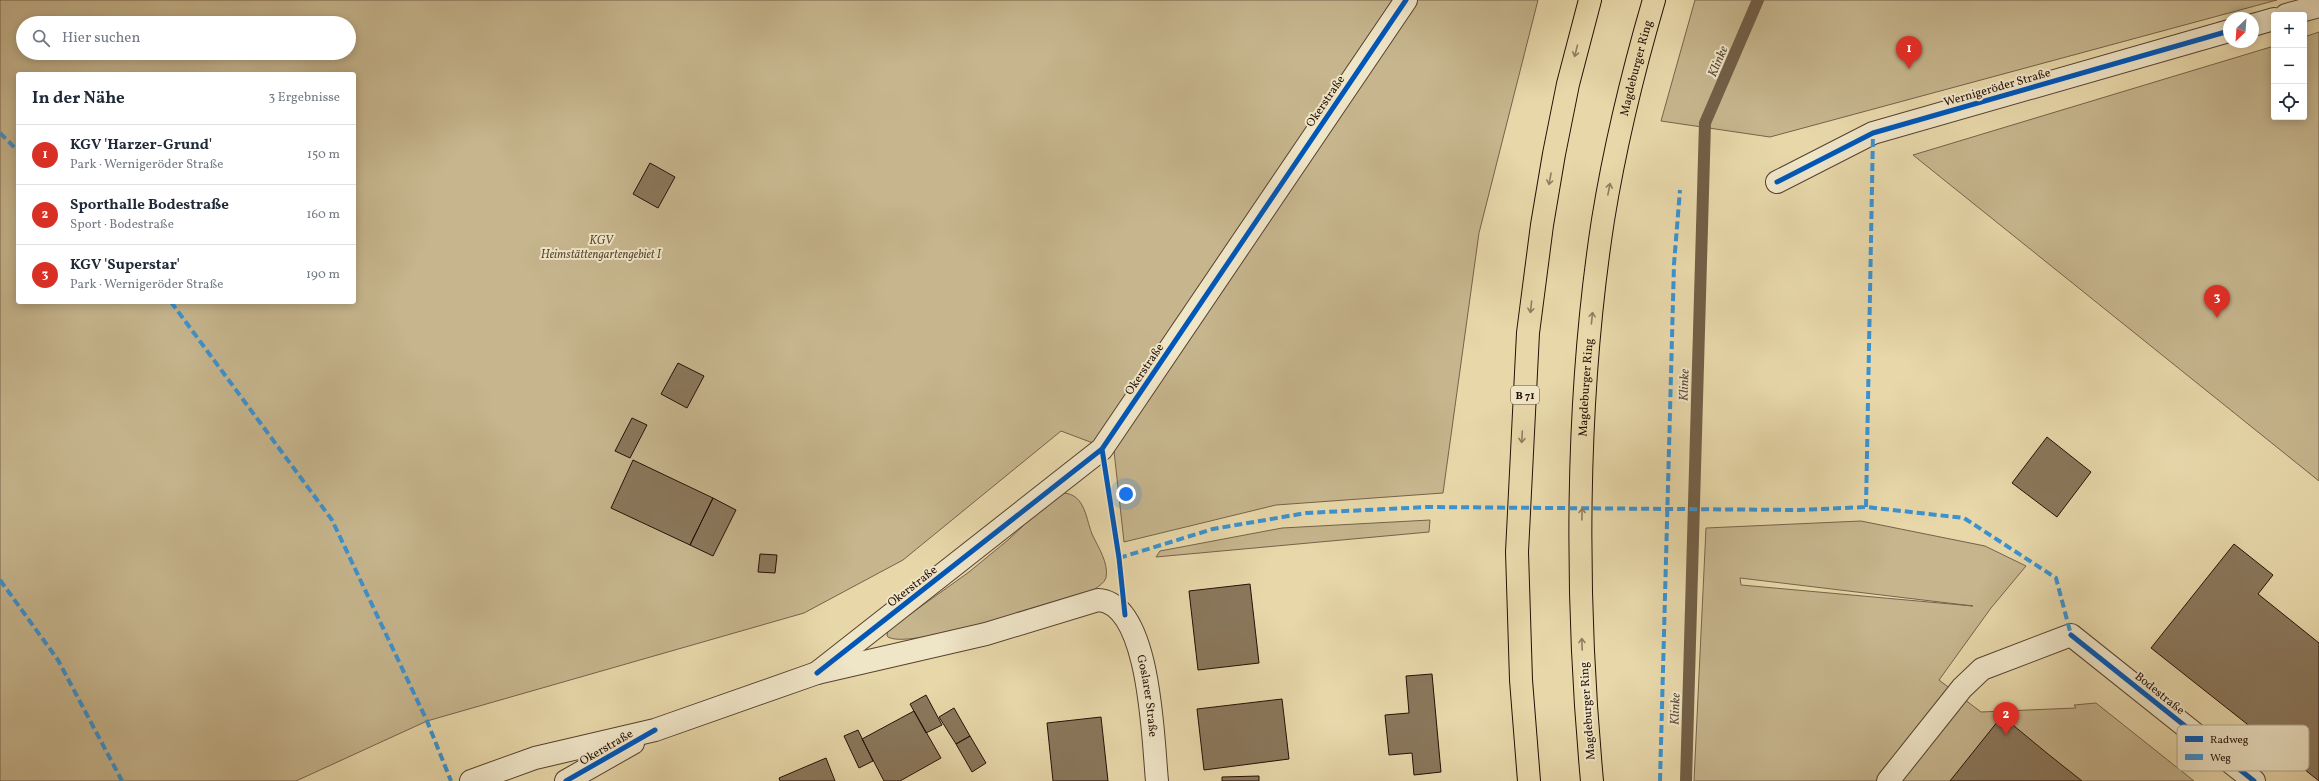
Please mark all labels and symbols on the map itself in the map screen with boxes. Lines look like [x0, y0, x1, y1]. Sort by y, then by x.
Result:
north arrow [2223, 12, 2259, 48]
street label: Magdeburger Ring [1617, 18, 1657, 118]
pin: 1 [1896, 36, 1922, 69]
water label: Klinke [1704, 43, 1734, 80]
one-way arrow [1572, 44, 1580, 57]
street label: Wernigeröder Straße [1942, 65, 2053, 111]
street label: Okerstraße [1303, 72, 1349, 131]
one-way arrow [1546, 172, 1554, 185]
one-way arrow [1606, 183, 1614, 196]
park label: KGV Heimstättengartengebiet I [541, 233, 662, 263]
pin: 3 [2204, 285, 2230, 318]
one-way arrow [1527, 300, 1535, 313]
one-way arrow [1588, 312, 1595, 325]
street label: Magdeburger Ring [1575, 338, 1598, 437]
street label: Okerstraße [1122, 340, 1168, 399]
water label: Klinke [1675, 368, 1695, 402]
road number: B 71 [1511, 386, 1539, 404]
one-way arrow [1519, 430, 1526, 443]
your location [1116, 484, 1136, 504]
one-way arrow [1578, 508, 1586, 521]
street label: Okerstraße [884, 562, 941, 611]
one-way arrow [1579, 638, 1586, 651]
street label: Goslarer Straße [1132, 653, 1161, 738]
street label: Magdeburger Ring [1577, 661, 1599, 761]
street label: Bodestraße [2131, 669, 2188, 719]
water label: Klinke [1666, 692, 1686, 726]
pin: 2 [1993, 702, 2019, 735]
legend [2177, 725, 2309, 771]
street label: Okerstraße [577, 726, 636, 770]
text: Radweg [2210, 733, 2249, 748]
text: Weg [2210, 751, 2231, 766]

